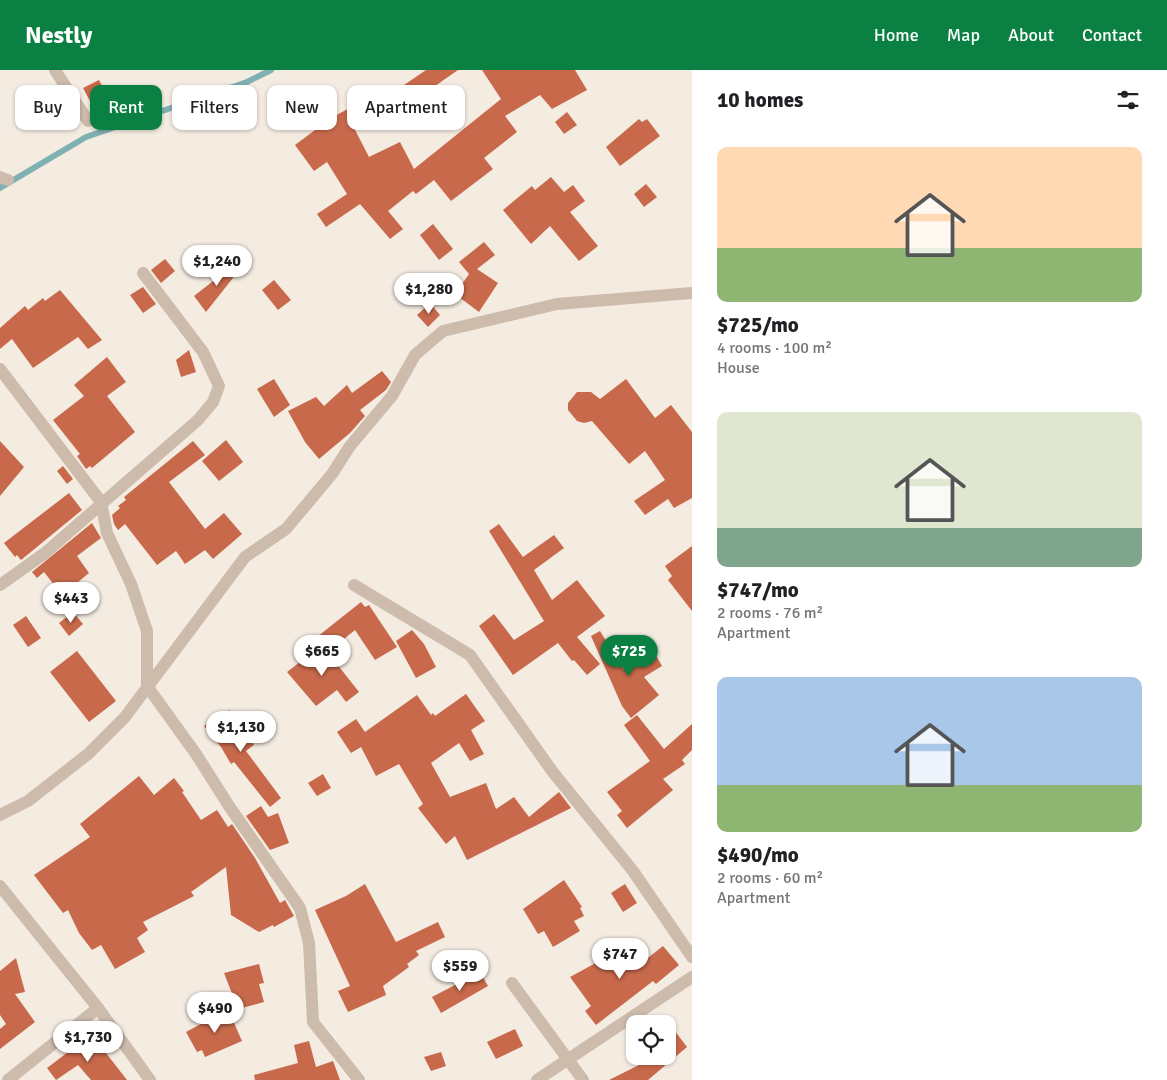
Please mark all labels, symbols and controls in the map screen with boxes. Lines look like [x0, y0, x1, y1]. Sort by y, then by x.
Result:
text: Nestly [25, 20, 92, 50]
text: Home [874, 24, 919, 46]
text: Map [947, 24, 980, 46]
text: About [1008, 24, 1054, 46]
text: Contact [1082, 24, 1142, 46]
chip: Buy [15, 85, 80, 130]
chip: Rent [90, 85, 162, 130]
chip: Filters [172, 85, 257, 130]
chip: New [267, 85, 337, 130]
chip: Apartment [347, 85, 465, 130]
icon: filters [1114, 86, 1142, 114]
text: 10 homes [717, 87, 803, 113]
icon: home [885, 180, 975, 270]
pin: $1,240 [176, 244, 258, 287]
text: $1,240 [193, 251, 241, 271]
pin: $1,280 [388, 272, 470, 315]
text: $1,280 [405, 279, 453, 299]
text: $725/mo [717, 312, 799, 338]
text: 4 rooms · 100 m² [717, 338, 832, 358]
text: House [717, 358, 760, 378]
icon: home [885, 445, 975, 535]
text: $747/mo [717, 577, 799, 603]
pin: $443 [41, 582, 101, 624]
text: $443 [54, 588, 88, 608]
text: 2 rooms · 76 m² [717, 603, 823, 623]
text: Apartment [717, 623, 790, 643]
pin: $665 [292, 634, 352, 677]
pin: $725 [599, 634, 659, 677]
text: $665 [305, 641, 339, 661]
text: $725 [612, 641, 646, 661]
pin: $1,130 [200, 710, 282, 753]
icon: home [885, 710, 975, 800]
text: $1,130 [217, 717, 265, 737]
text: $490/mo [717, 842, 799, 868]
text: 2 rooms · 60 m² [717, 868, 823, 888]
text: Apartment [717, 888, 790, 908]
pin: $747 [590, 938, 650, 980]
text: $747 [603, 944, 637, 964]
pin: $559 [430, 950, 490, 992]
text: $559 [443, 956, 477, 976]
pin: $490 [185, 992, 245, 1034]
text: $490 [198, 998, 232, 1018]
map controls [626, 1015, 676, 1065]
button: locate [626, 1015, 676, 1065]
pin: $1,730 [47, 1020, 129, 1063]
text: $1,730 [64, 1027, 112, 1047]

